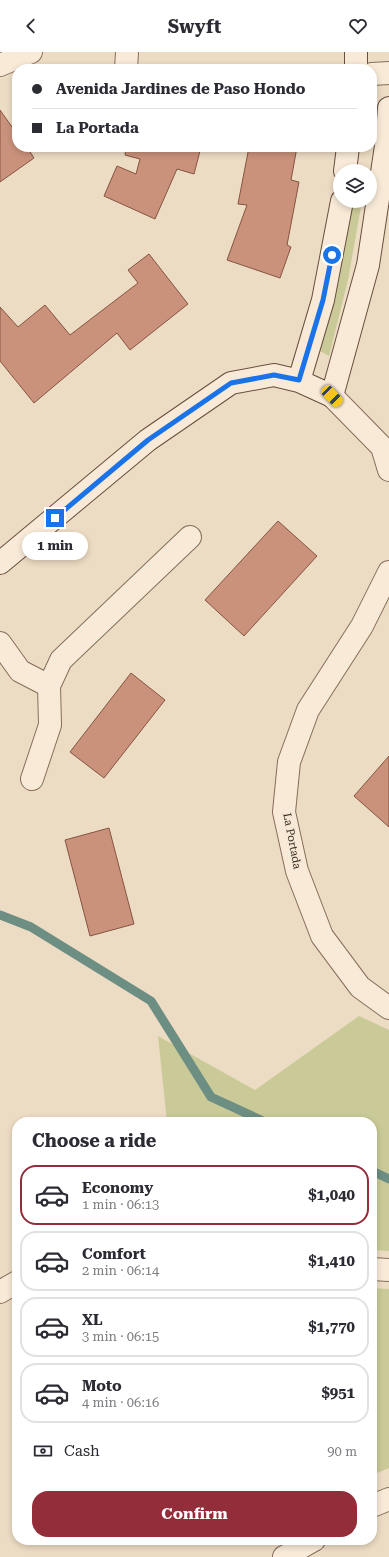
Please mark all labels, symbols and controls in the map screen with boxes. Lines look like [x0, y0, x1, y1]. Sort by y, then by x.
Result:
icon: back [20, 15, 42, 37]
icon: heart [347, 15, 369, 37]
text: Swyft [168, 16, 221, 37]
text: Avenida Jardines de Paso Hondo [56, 80, 305, 98]
text: La Portada [56, 119, 139, 137]
map controls [333, 164, 377, 208]
button: layers [333, 164, 377, 208]
route start [323, 246, 341, 264]
car [319, 383, 345, 409]
route end [46, 509, 64, 527]
callout: 1 min [22, 532, 88, 560]
text: 1 min [37, 538, 73, 553]
street label: La Portada [280, 812, 304, 870]
text: Choose a ride [32, 1130, 156, 1151]
icon: car [34, 1177, 70, 1213]
text: Economy [82, 1179, 153, 1197]
text: $1,040 [308, 1186, 355, 1204]
text: 1 min · 06:13 [82, 1197, 159, 1212]
icon: car [34, 1243, 70, 1279]
text: Comfort [82, 1245, 146, 1263]
text: $1,410 [308, 1252, 355, 1270]
text: 2 min · 06:14 [82, 1263, 159, 1278]
icon: car [34, 1309, 70, 1345]
text: XL [82, 1311, 103, 1329]
text: $1,770 [308, 1318, 355, 1336]
text: 3 min · 06:15 [82, 1329, 159, 1344]
icon: car [34, 1375, 70, 1411]
text: Moto [82, 1377, 122, 1395]
text: $951 [321, 1384, 355, 1402]
text: 4 min · 06:16 [82, 1395, 159, 1410]
icon: cash [32, 1440, 54, 1462]
text: Cash [64, 1442, 100, 1460]
text: 90 m [327, 1444, 357, 1459]
button: Confirm [32, 1491, 357, 1537]

